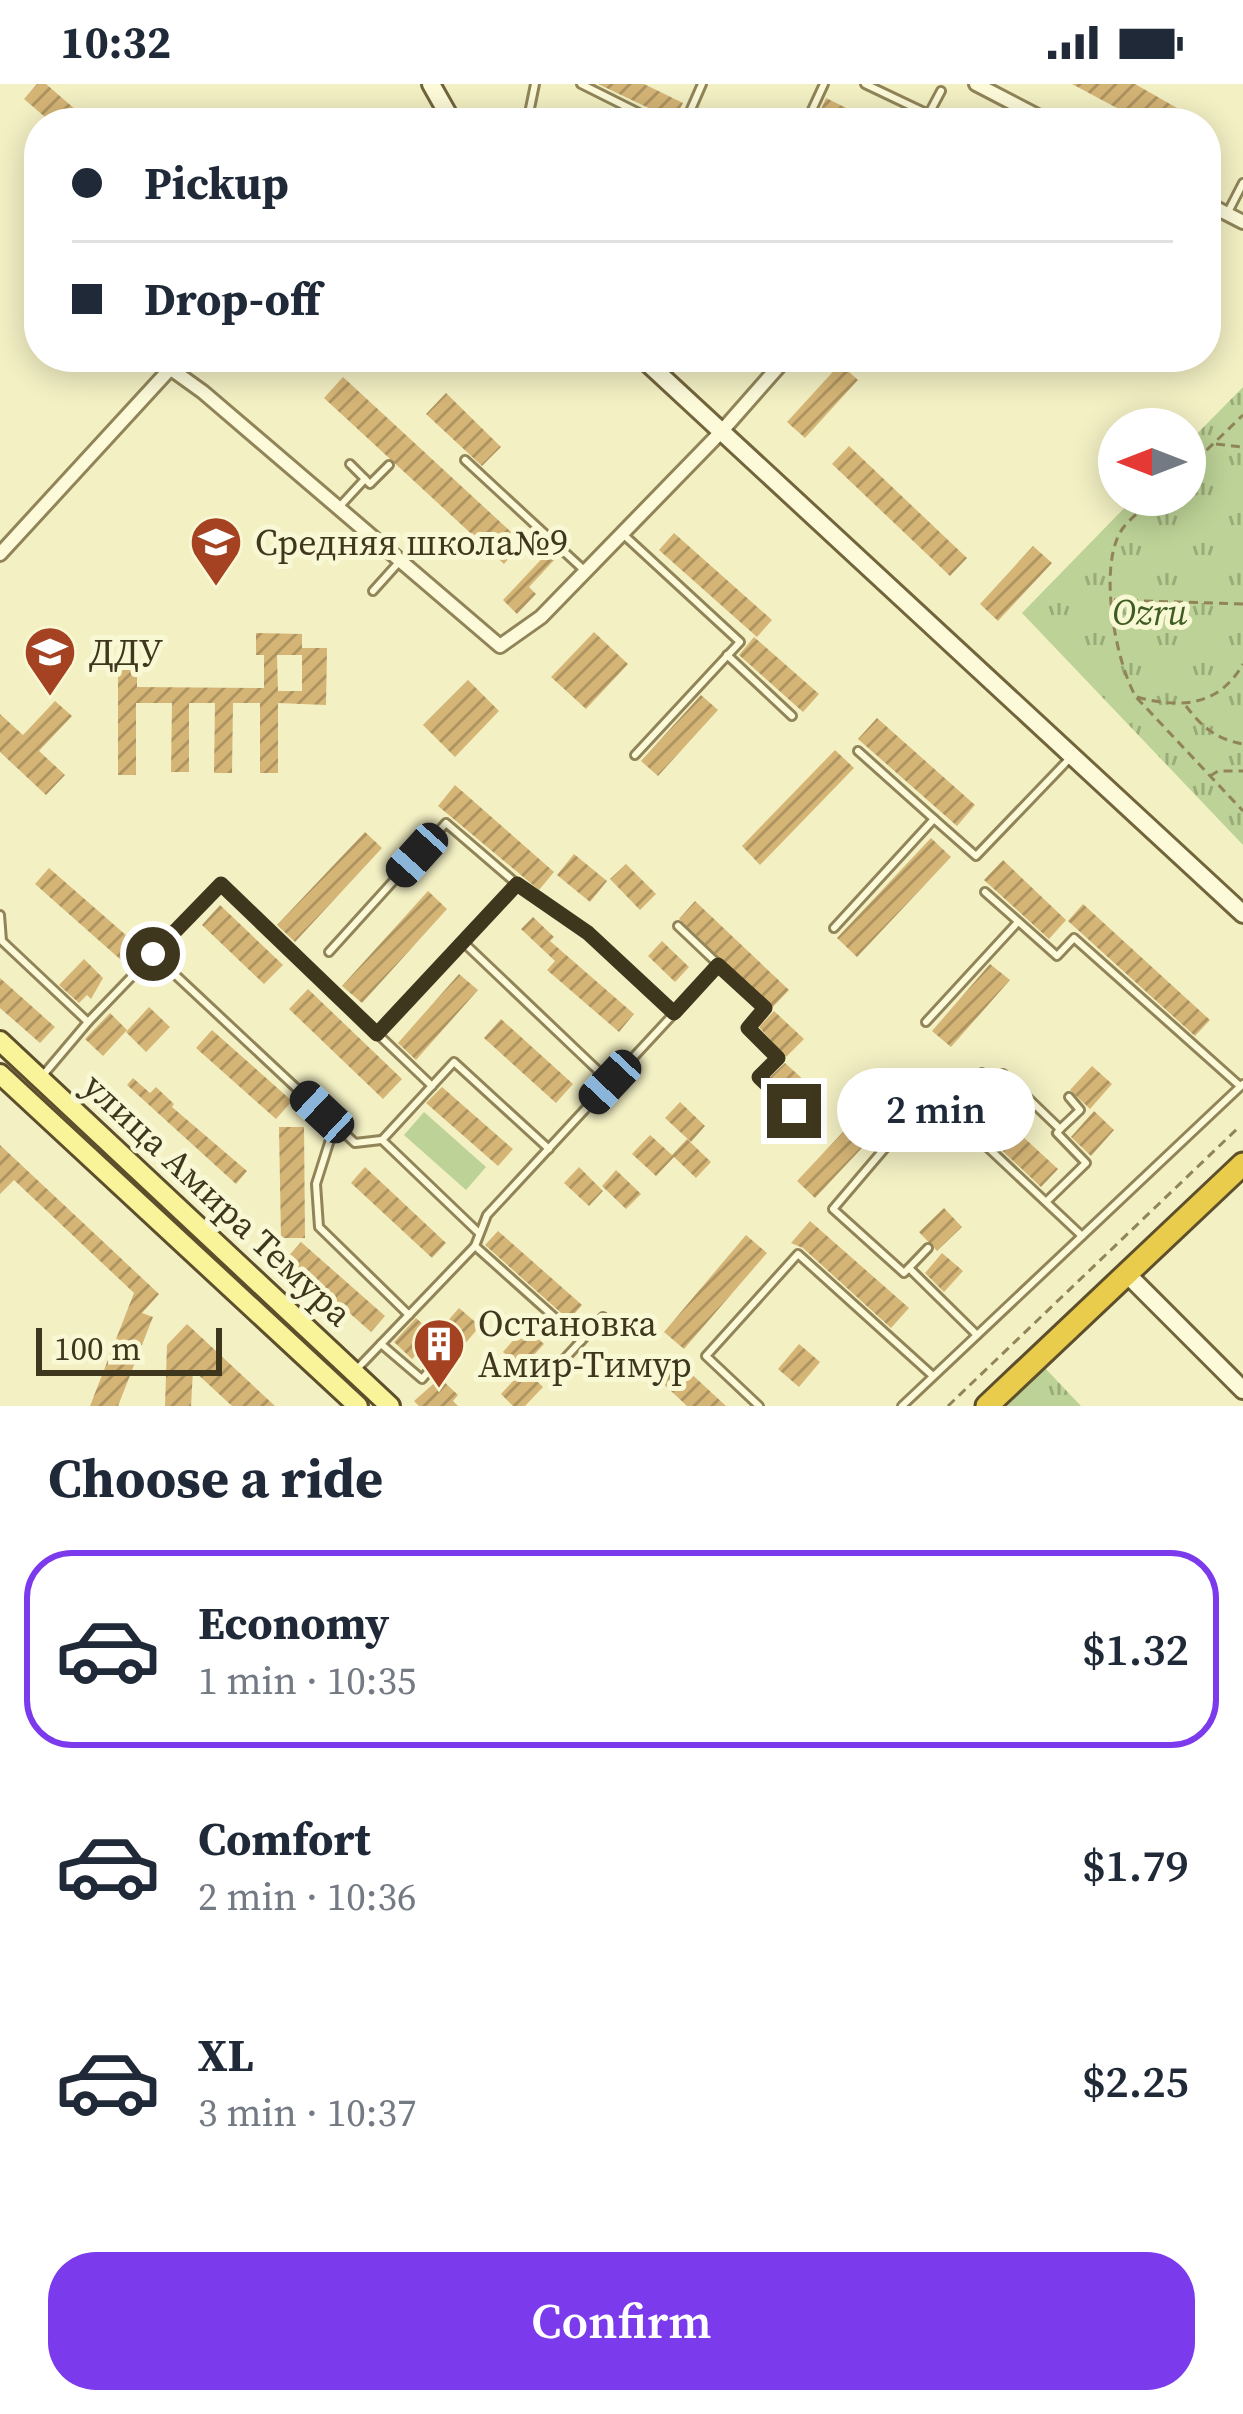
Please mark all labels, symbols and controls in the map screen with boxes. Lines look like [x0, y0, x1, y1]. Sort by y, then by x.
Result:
text: 10:32 [60, 11, 171, 73]
text: Pickup [144, 152, 289, 214]
text: Drop-off [144, 268, 320, 330]
north arrow [1098, 408, 1206, 516]
map controls [1098, 408, 1206, 516]
school or university icon: Средняя школа№9 [188, 514, 244, 588]
place label: Средняя школа№9 [255, 518, 568, 567]
park label: Ozru [1112, 588, 1188, 637]
school or university icon: ДДУ [22, 624, 78, 698]
place label: ДДУ [89, 628, 163, 677]
car [380, 816, 454, 894]
route start [126, 927, 180, 981]
car [572, 1043, 648, 1121]
street label: улица Амира Темура [72, 1062, 363, 1338]
callout: 2 min [836, 1069, 1034, 1153]
car [283, 1074, 361, 1150]
text: 2 min [886, 1083, 986, 1136]
route end [767, 1084, 821, 1138]
place label: Остановка Амир-Тимур [478, 1299, 692, 1389]
building icon: Остановка Амир-Тимур [411, 1316, 467, 1390]
scale bar [36, 1322, 222, 1375]
text: 100 m [54, 1326, 141, 1371]
text: Choose a ride [48, 1441, 383, 1515]
text: Economy [198, 1592, 389, 1654]
icon: car [54, 1595, 162, 1703]
text: $1.32 [1082, 1618, 1189, 1680]
text: 1 min · 10:35 [198, 1654, 417, 1707]
text: Comfort [198, 1808, 371, 1870]
icon: car [54, 1811, 162, 1919]
text: $1.79 [1082, 1834, 1189, 1896]
text: 2 min · 10:36 [198, 1870, 417, 1923]
text: XL [198, 2024, 254, 2086]
icon: car [54, 2027, 162, 2135]
text: $2.25 [1082, 2050, 1189, 2112]
text: 3 min · 10:37 [198, 2086, 417, 2139]
button: Confirm [48, 2252, 1195, 2390]

